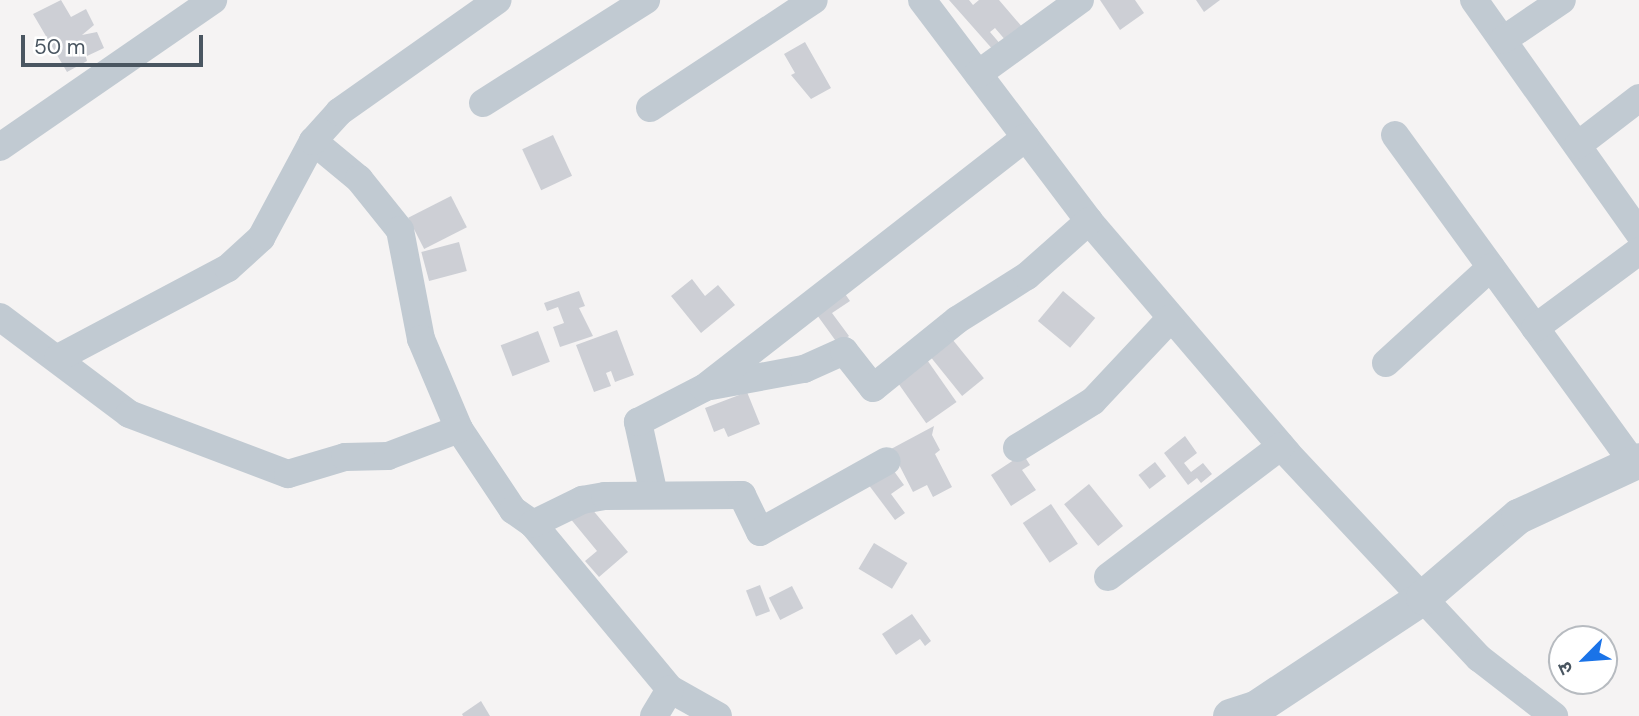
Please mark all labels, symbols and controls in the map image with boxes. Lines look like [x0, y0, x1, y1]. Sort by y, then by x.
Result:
scale bar [24, 21, 206, 65]
text: 50 m [34, 33, 85, 61]
north arrow [1548, 625, 1618, 695]
text: उ [1552, 658, 1579, 679]

